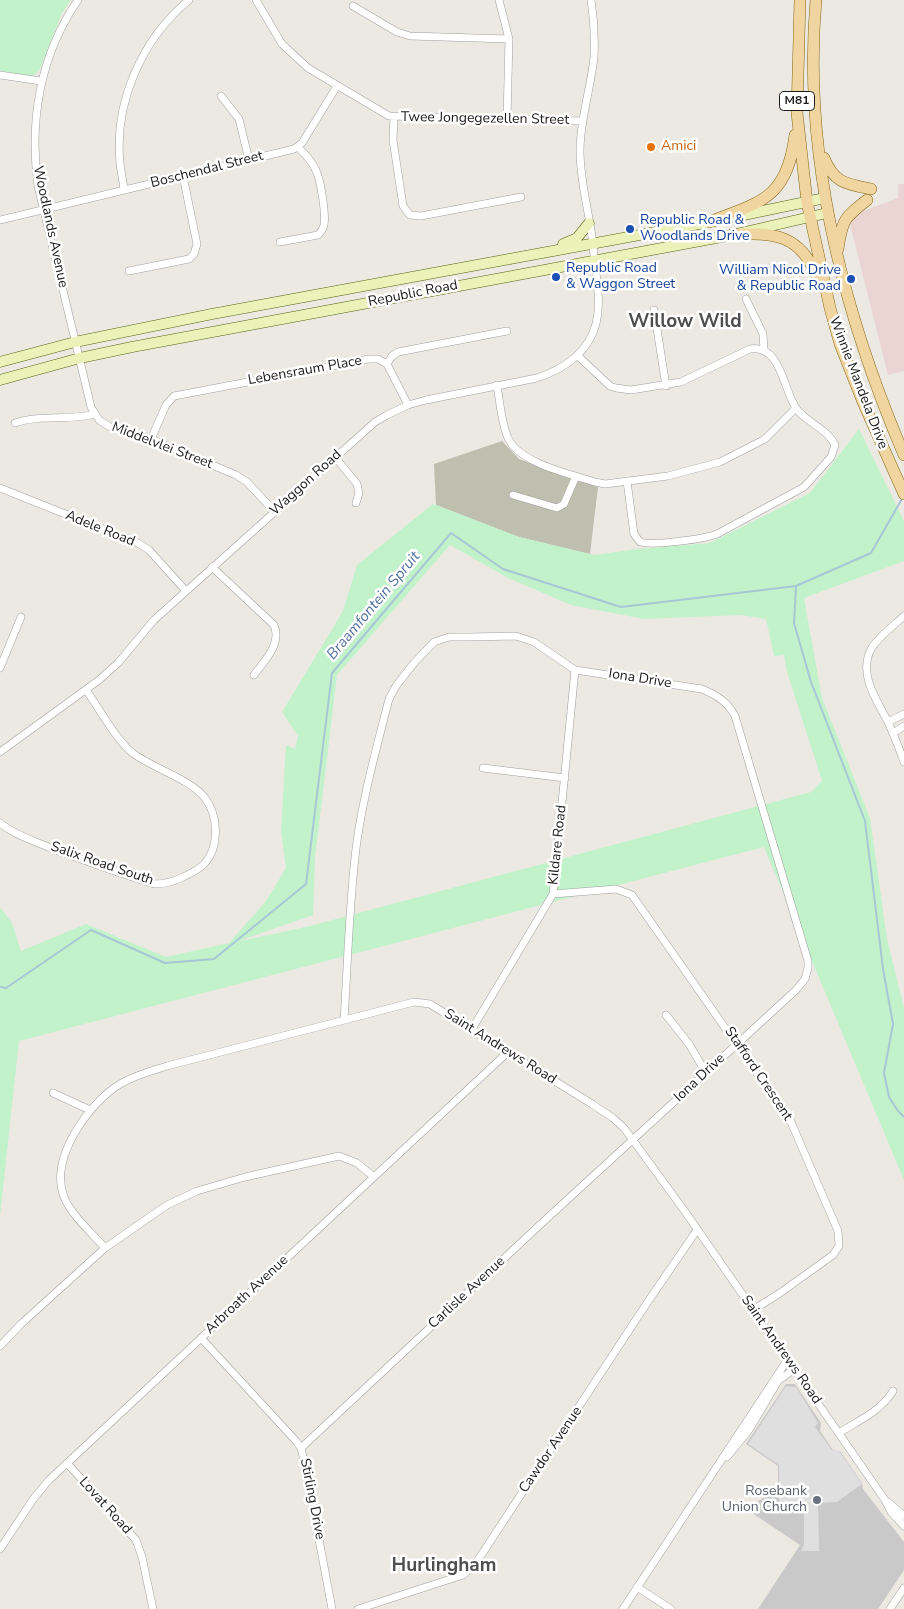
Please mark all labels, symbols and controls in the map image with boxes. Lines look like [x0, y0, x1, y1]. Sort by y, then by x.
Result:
road number: M81 [780, 92, 814, 110]
street label: Twee Jongegezellen Street [401, 109, 569, 129]
place label: Amici [661, 139, 696, 155]
marker: Amici [645, 141, 657, 153]
street label: Boschendal Street [149, 148, 265, 192]
street label: Woodlands Avenue [29, 165, 71, 289]
place label: Republic Road & Woodlands Drive [640, 213, 750, 246]
marker: Republic Road & Woodlands Drive [624, 223, 636, 235]
place label: Republic Road & Waggon Street [566, 261, 675, 294]
place label: William Nicol Drive & Republic Road [719, 263, 841, 296]
marker: Republic Road & Waggon Street [550, 271, 562, 283]
marker: William Nicol Drive & Republic Road [845, 273, 857, 285]
street label: Republic Road [367, 277, 459, 311]
district label: Willow Wild [628, 311, 742, 333]
street label: Winnie Mandela Drive [825, 315, 891, 451]
street label: Lebensraum Place [247, 353, 363, 389]
street label: Middelvlei Street [109, 419, 215, 473]
street label: Waggon Road [267, 447, 345, 519]
street label: Adele Road [63, 507, 137, 551]
water label: Braamfontein Spruit [324, 548, 424, 664]
street label: Iona Drive [607, 666, 673, 692]
street label: Kildare Road [545, 804, 571, 886]
street label: Salix Road South [48, 839, 156, 889]
street label: Saint Andrews Road [441, 1006, 559, 1088]
street label: Stafford Crescent [720, 1024, 796, 1124]
street label: Iona Drive [671, 1050, 729, 1106]
street label: Arbroath Avenue [202, 1252, 292, 1338]
street label: Carlisle Avenue [425, 1253, 509, 1333]
street label: Saint Andrews Road [737, 1292, 825, 1408]
street label: Cawdor Avenue [516, 1404, 586, 1496]
street label: Stirling Drive [296, 1457, 328, 1541]
street label: Lovat Road [75, 1474, 135, 1538]
place label: Rosebank Union Church [722, 1484, 807, 1516]
marker: Rosebank Union Church [811, 1494, 823, 1506]
district label: Hurlingham [392, 1555, 496, 1577]

